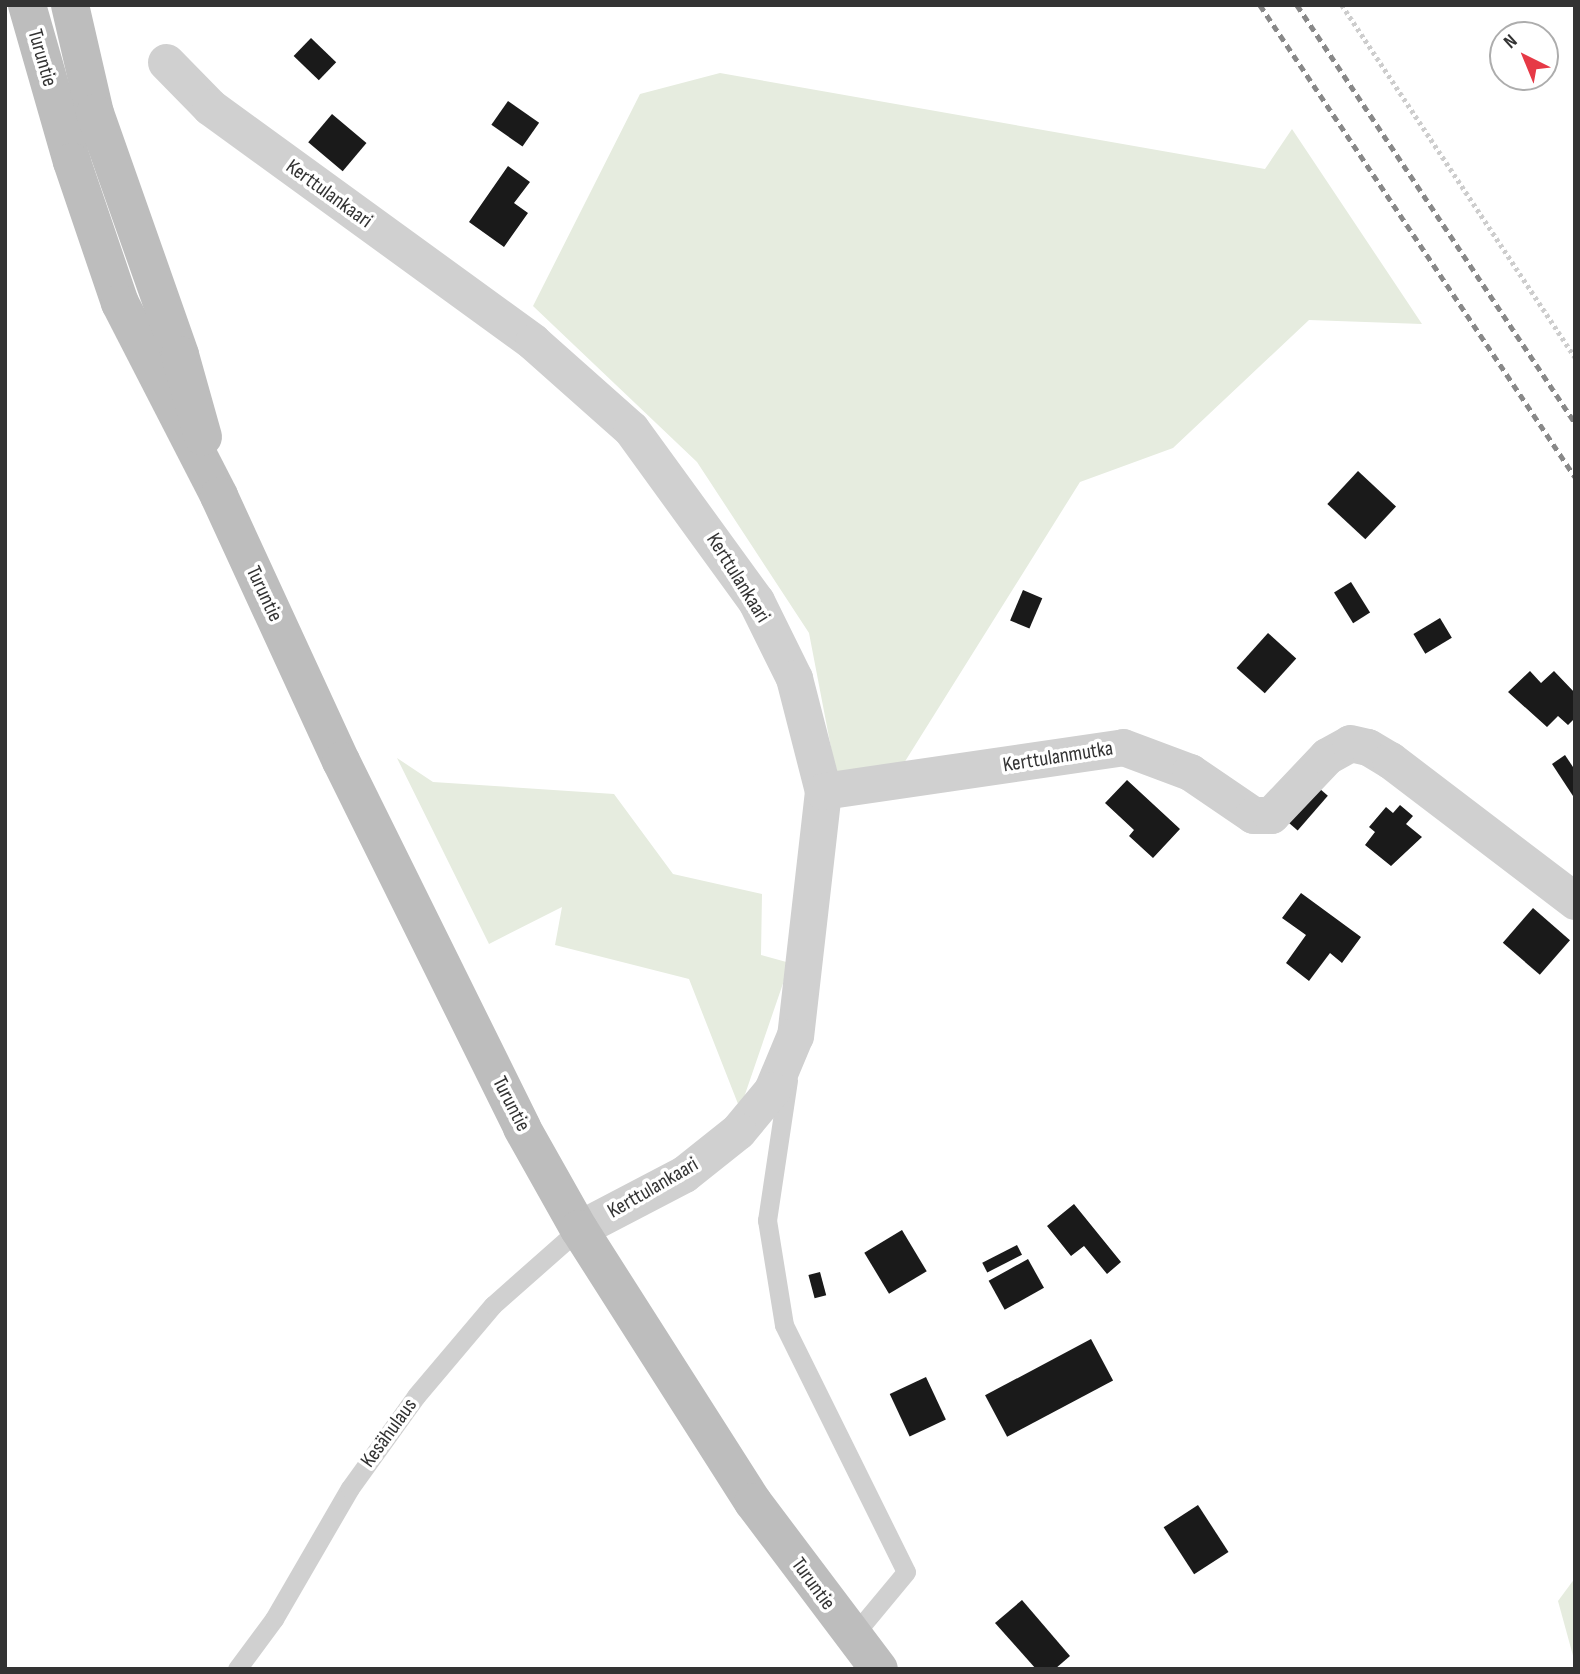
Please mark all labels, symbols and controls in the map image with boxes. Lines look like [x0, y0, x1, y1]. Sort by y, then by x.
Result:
north arrow [1489, 21, 1559, 91]
street label: Turuntie [22, 26, 62, 90]
text: N [1499, 30, 1522, 54]
street label: Kerttulankaari [281, 154, 377, 234]
street label: Kerttulankaari [701, 529, 775, 627]
street label: Turuntie [240, 562, 288, 626]
street label: Kerttulanmutka [1001, 736, 1115, 778]
street label: Turuntie [486, 1072, 536, 1136]
street label: Kerttulankaari [603, 1152, 703, 1224]
street label: Kesähulaus [356, 1394, 422, 1472]
street label: Turuntie [786, 1553, 840, 1615]

